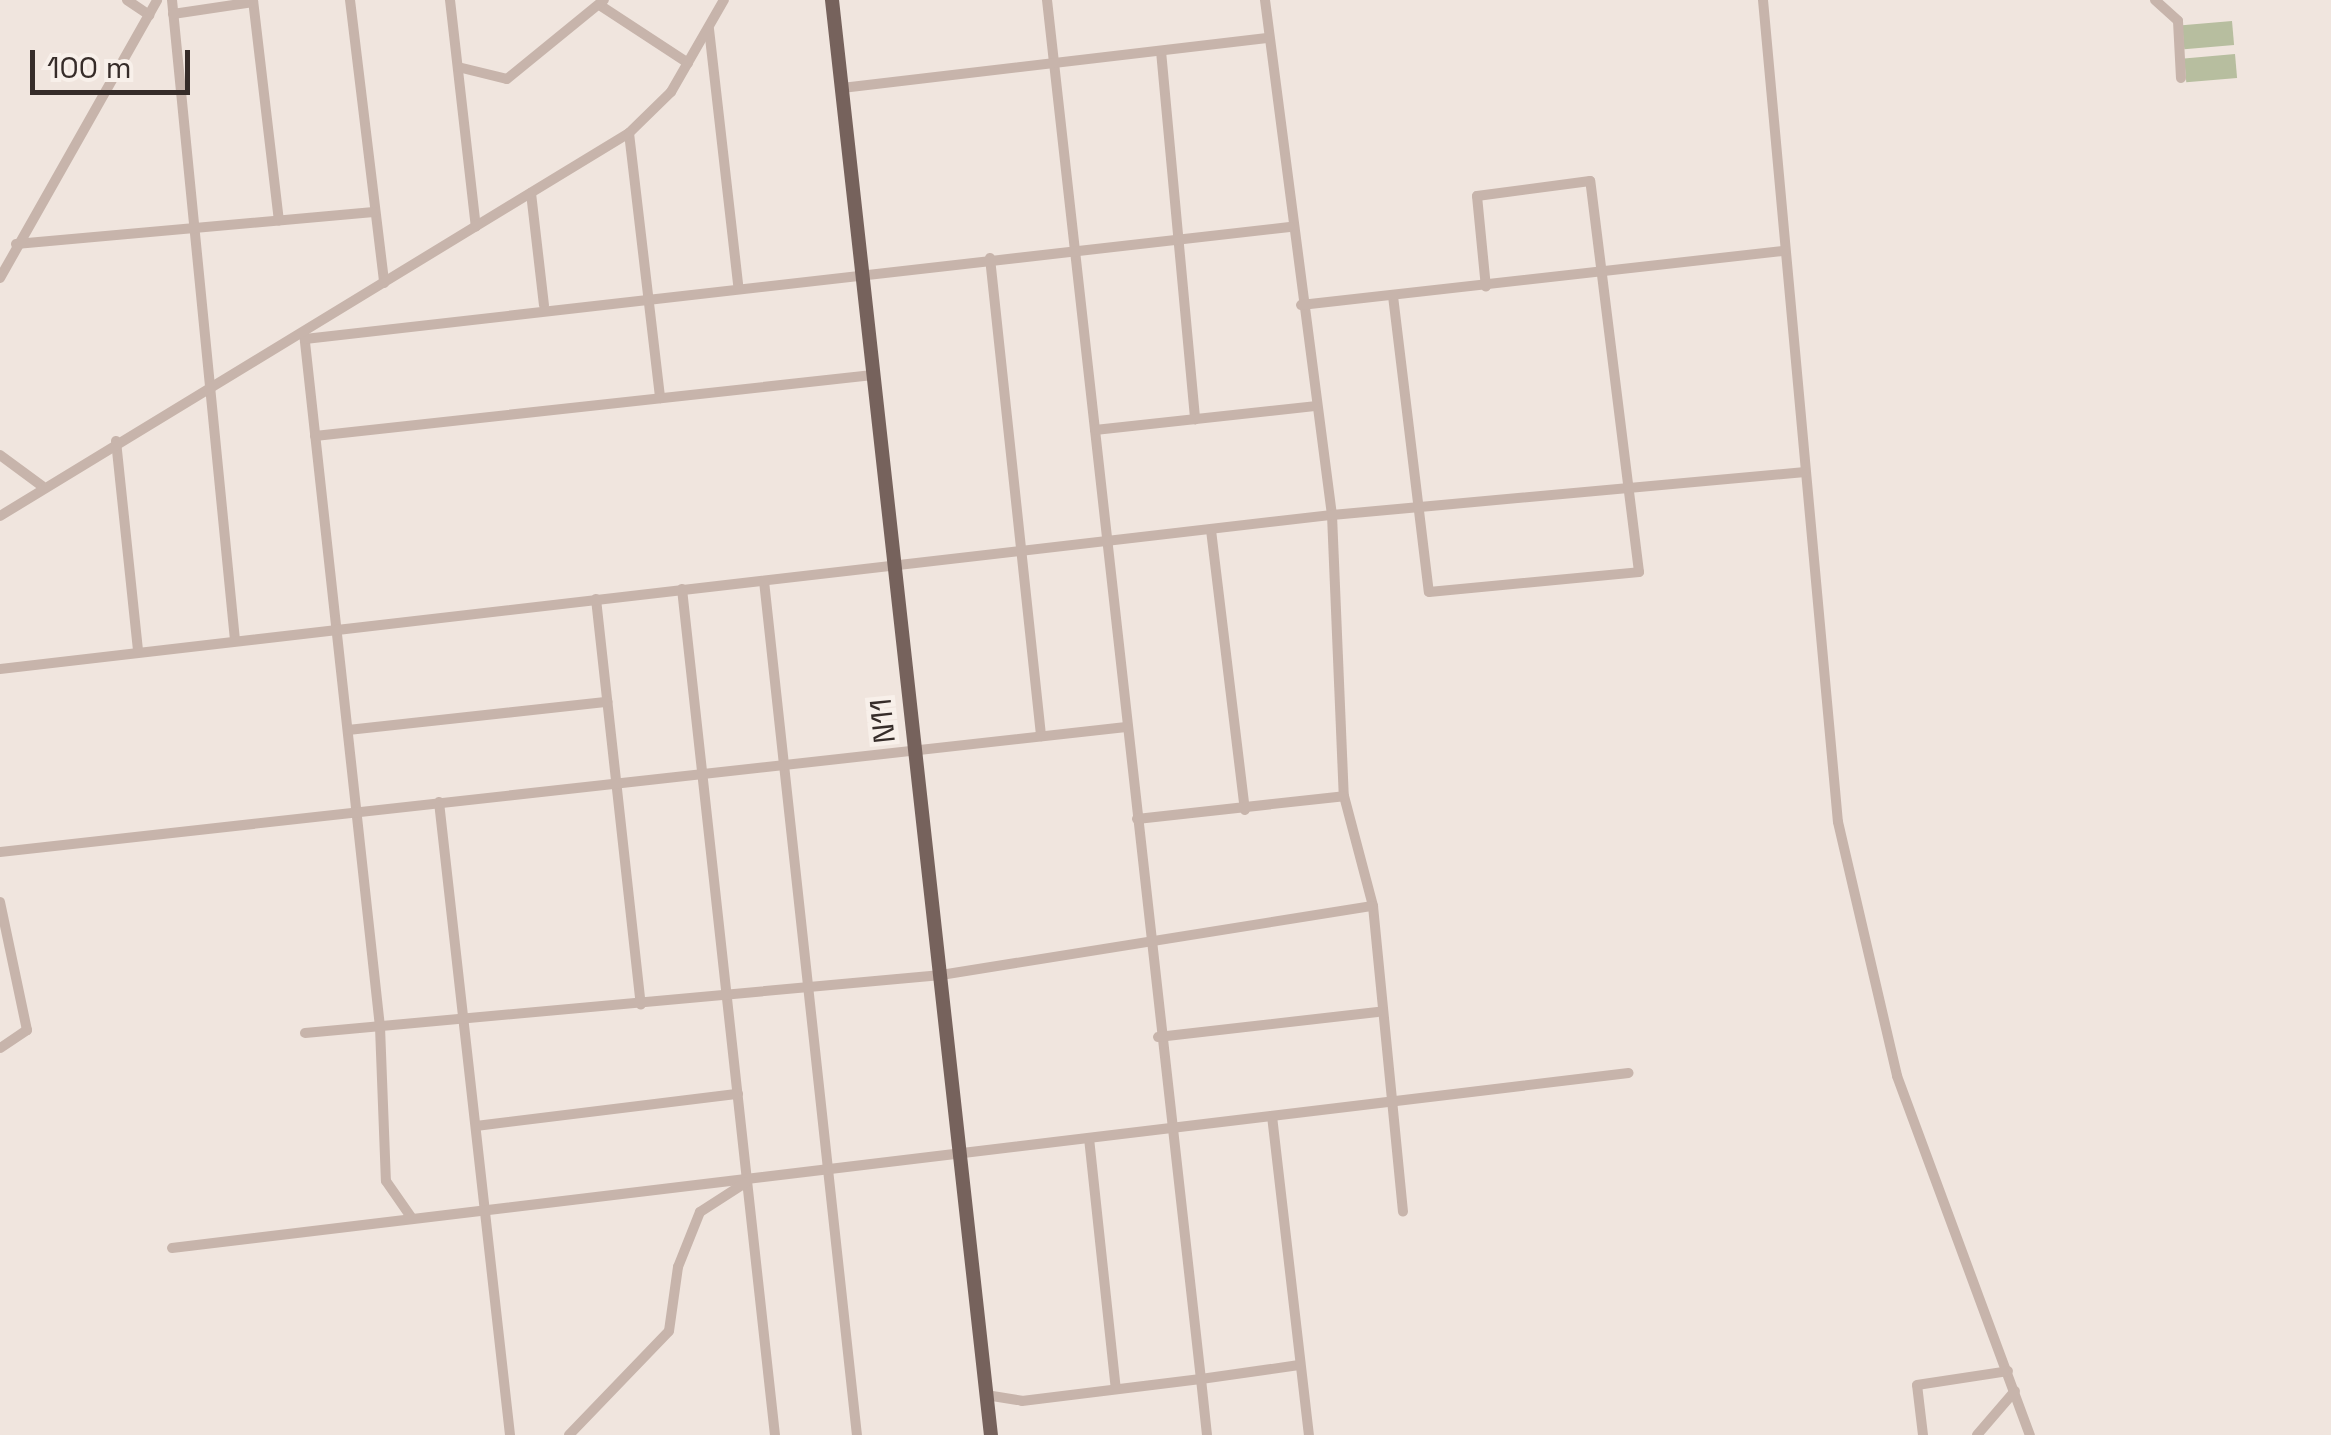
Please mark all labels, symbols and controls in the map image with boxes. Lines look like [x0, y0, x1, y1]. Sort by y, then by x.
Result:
scale bar [35, 30, 195, 92]
text: 100 m [47, 48, 132, 87]
street label: N11 [863, 697, 903, 745]

